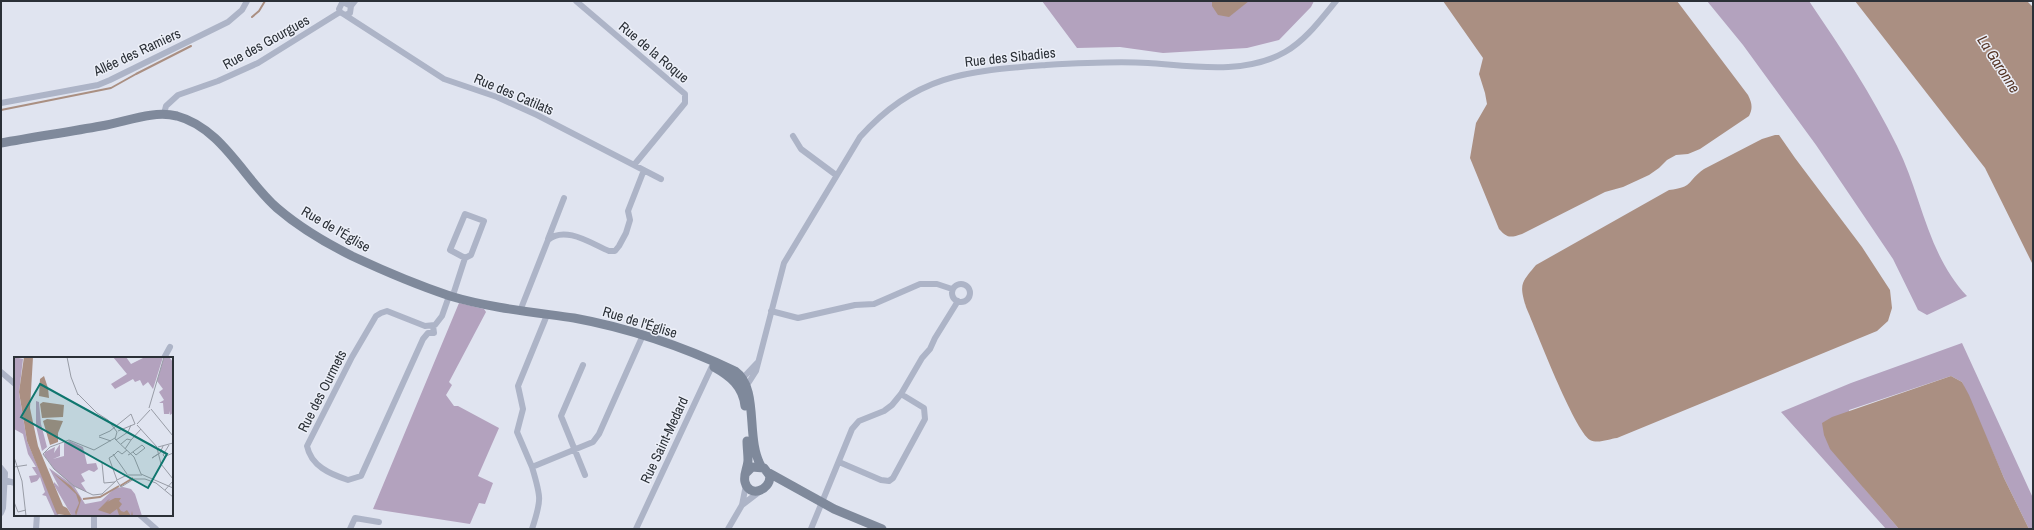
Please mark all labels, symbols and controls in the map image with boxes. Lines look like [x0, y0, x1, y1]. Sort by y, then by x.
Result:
street label: Rue des Gourgues [219, 11, 313, 73]
street label: Rue de la Roque [615, 17, 693, 87]
street label: Allée des Ramiers [90, 24, 184, 80]
water label: La Garonne [1973, 31, 2026, 97]
street label: Rue des Sibadies [964, 43, 1057, 71]
street label: Rue des Catilats [471, 69, 557, 119]
street label: Rue de l'Église [298, 202, 374, 256]
street label: Rue de l'Église [601, 302, 679, 342]
street label: Rue des Ourmets [294, 347, 351, 435]
inset map [14, 357, 173, 516]
street label: Rue Saint-Medard [636, 394, 692, 486]

